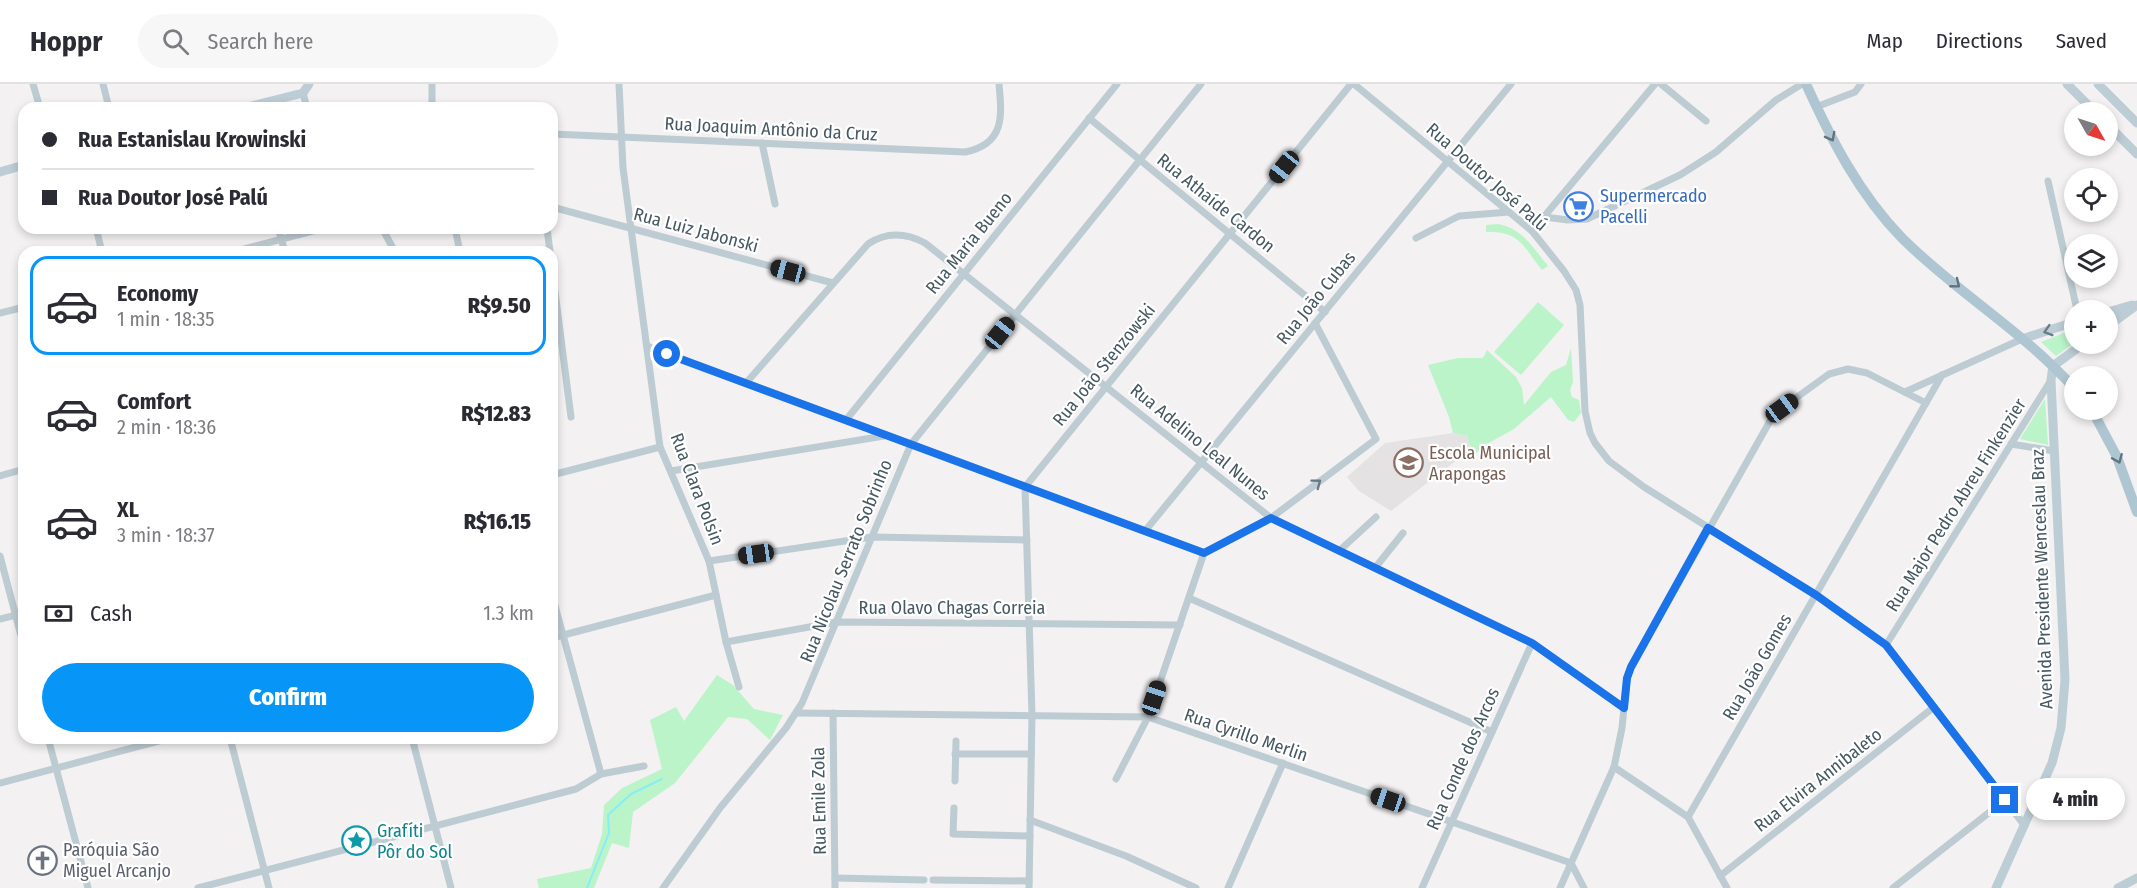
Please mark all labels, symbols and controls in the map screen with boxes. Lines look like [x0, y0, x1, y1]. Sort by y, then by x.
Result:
search box [138, 14, 558, 68]
text: Hoppr [30, 25, 102, 58]
icon: search [159, 25, 192, 58]
text: Search here [207, 28, 313, 55]
text: Map [1866, 28, 1903, 54]
text: Directions [1936, 28, 2023, 54]
text: Saved [2056, 28, 2107, 54]
north arrow [2064, 102, 2118, 156]
map controls [2064, 102, 2118, 420]
street label: Rua Joaquim Antônio da Cruz [664, 112, 878, 146]
street label: Rua Doutor José Palú [1422, 118, 1552, 236]
text: Rua Estanislau Krowinski [78, 126, 306, 153]
one-way arrow [1824, 130, 1836, 141]
car [1266, 147, 1302, 187]
street label: Rua Athaíde Cardon [1153, 149, 1279, 257]
button: locate [2064, 168, 2118, 222]
text: Rua Doutor José Palú [78, 184, 268, 211]
place label: Supermercado Pacelli [1600, 185, 1707, 228]
street label: Rua Maria Bueno [921, 188, 1017, 298]
supermarket icon: Supermercado Pacelli [1563, 190, 1595, 222]
street label: Rua Luiz Jabonski [631, 203, 761, 257]
button: layers [2064, 234, 2118, 288]
street label: Rua João Cubas [1272, 247, 1360, 349]
car [768, 258, 808, 284]
one-way arrow [1949, 277, 1960, 288]
icon: car [45, 279, 99, 333]
text: Economy [117, 280, 198, 307]
text: R$9.50 [468, 292, 531, 319]
street label: Rua João Stenzowski [1048, 299, 1160, 431]
button: + [2064, 300, 2118, 354]
text: 1 min · 18:35 [117, 307, 215, 331]
car [982, 313, 1018, 353]
one-way arrow [2043, 323, 2054, 336]
route start [653, 340, 680, 367]
button: − [2064, 366, 2118, 420]
street label: Rua Adelino Leal Nunes [1126, 379, 1274, 505]
icon: car [45, 387, 99, 441]
text: Comfort [117, 388, 191, 415]
car [1762, 390, 1802, 426]
street label: Rua Major Pedro Abreu Finkenzier [1881, 394, 2031, 616]
text: R$12.83 [461, 400, 531, 427]
text: 2 min · 18:36 [117, 415, 216, 439]
street label: Rua Clara Polsin [666, 430, 728, 548]
place label: Escola Municipal Arapongas [1429, 442, 1551, 485]
school or university icon: Escola Municipal Arapongas [1392, 447, 1424, 479]
street label: Avenida Presidente Wenceslau Braz [2026, 449, 2058, 709]
one-way arrow [2111, 453, 2123, 464]
street label: Rua Nicolau Serrato Sobrinho [795, 456, 897, 666]
one-way arrow [1311, 479, 1322, 490]
icon: car [45, 495, 99, 549]
text: XL [117, 496, 139, 523]
text: R$16.15 [464, 508, 531, 535]
text: 3 min · 18:37 [117, 523, 215, 547]
car [737, 543, 775, 565]
icon: cash [42, 597, 75, 630]
street label: Rua Olavo Chagas Correia [859, 597, 1046, 619]
text: Cash [90, 600, 133, 627]
text: 1.3 km [483, 601, 534, 625]
street label: Rua João Gomes [1718, 610, 1796, 724]
button: Confirm [42, 663, 534, 732]
car [1140, 678, 1168, 718]
street label: Rua Conde dos Arcos [1422, 684, 1504, 834]
street label: Rua Cyrillo Merlin [1181, 704, 1311, 766]
street label: Rua Elvira Annibaleto [1750, 723, 1886, 837]
street label: Rua Emile Zola [807, 747, 831, 855]
callout: 4 min [2026, 779, 2125, 821]
car [1368, 786, 1408, 814]
route end [1991, 786, 2018, 813]
text: 4 min [2053, 787, 2098, 811]
place label: Grafíti Pôr do Sol [377, 820, 453, 863]
place icon: Grafíti Pôr do Sol [340, 825, 372, 857]
place label: Paróquia São Miguel Arcanjo [63, 839, 171, 882]
church icon: Paróquia São Miguel Arcanjo [26, 844, 58, 876]

